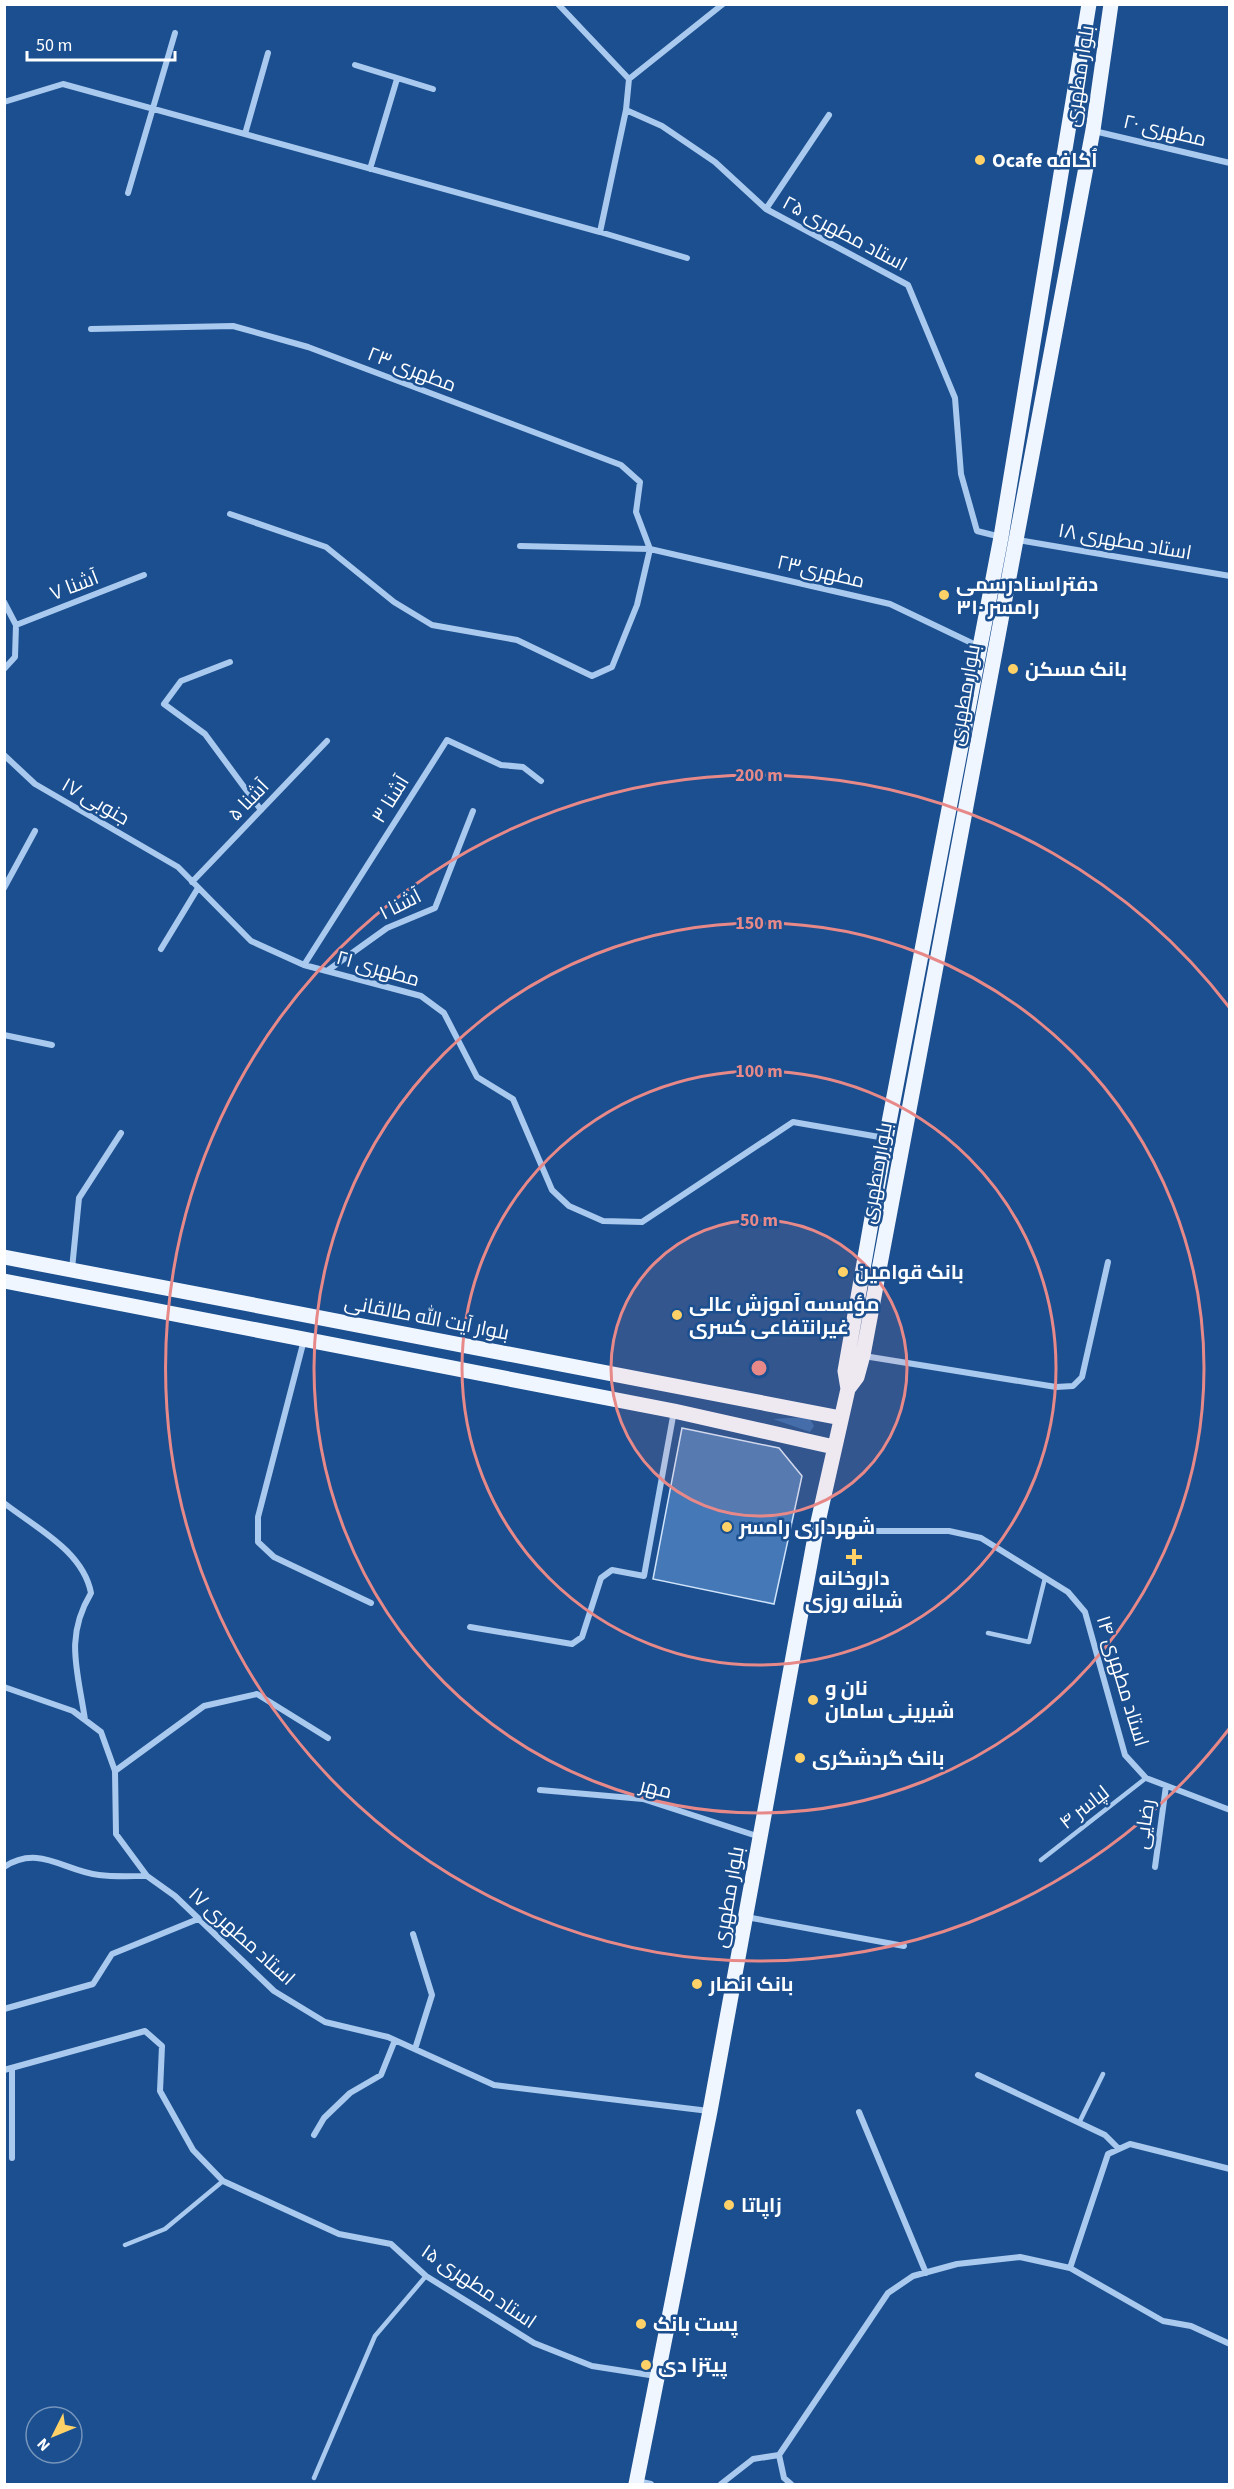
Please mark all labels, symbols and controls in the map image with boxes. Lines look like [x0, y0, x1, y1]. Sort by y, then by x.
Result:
street label: بلوار مطهری [1058, 23, 1102, 129]
scale bar [27, 24, 176, 62]
text: 50 m [36, 33, 72, 58]
street label: مطهری ۲۰ [1120, 108, 1209, 154]
place label: Ocafe اُکافه [992, 147, 1098, 175]
marker: Ocafe اُکافه [973, 153, 987, 167]
street label: استاد مطهری ۲۵ [777, 189, 912, 279]
street label: مطهری ۲۳ [363, 340, 460, 400]
street label: استاد مطهری ۱۸ [1056, 516, 1194, 567]
street label: مطهری۲۳ [774, 548, 867, 596]
street label: آشنا ۷ [46, 564, 103, 608]
place label: دفتراسنادرسمی ۳۱۰ رامسر [956, 571, 1098, 622]
marker: دفتراسنادرسمی ۳۱۰ رامسر [937, 588, 951, 602]
street label: بلوار مطهری [942, 642, 988, 748]
place label: بانک مسکن [1025, 656, 1127, 684]
marker: بانک مسکن [1006, 662, 1020, 676]
text: 200 m [735, 763, 783, 788]
street label: آشنا ۳ [365, 770, 417, 829]
street label: جنوبی ۱۷ [56, 771, 135, 833]
street label: آشنا ۵ [222, 773, 276, 828]
street label: آشنا ۱ [375, 882, 427, 927]
text: 150 m [735, 911, 783, 936]
street label: مطهری ۲۱ [333, 944, 423, 994]
text: 100 m [735, 1059, 783, 1084]
street label: بلوار مطهری [854, 1120, 900, 1226]
text: 50 m [740, 1208, 778, 1233]
place label: بانک قوامین [855, 1259, 964, 1287]
marker: بانک قوامین [836, 1265, 850, 1279]
street label: بلوار آیت الله طالقانی [342, 1288, 512, 1348]
place label: مؤسسه آموزش عالی غیرانتفاعی کسری [689, 1291, 879, 1342]
marker: مؤسسه آموزش عالی غیرانتفاعی کسری [670, 1308, 684, 1322]
centre of rings [749, 1358, 769, 1378]
place label: شهرداری رامسر [738, 1514, 875, 1542]
marker: شهرداری رامسر [720, 1520, 734, 1534]
marker: داروخانه شبانه روزی [847, 1550, 861, 1564]
place label: داروخانه شبانه روزی [805, 1565, 903, 1616]
street label: استاد مطهری ۱۴ [1089, 1612, 1155, 1750]
place label: نان و شیرینی سامان [825, 1675, 954, 1726]
marker: نان و شیرینی سامان [806, 1693, 820, 1707]
place label: بانک گردشگری [812, 1745, 945, 1773]
marker: بانک گردشگری [793, 1751, 807, 1765]
street label: مهر [636, 1771, 675, 1806]
street label: لپاسر ۴ [1054, 1779, 1116, 1836]
street label: رضایی [1128, 1797, 1162, 1851]
street label: بلوار مطهری [706, 1844, 752, 1950]
street label: استاد مطهری ۱۷ [182, 1881, 301, 1992]
place label: بانک انصار [708, 1971, 794, 1999]
marker: بانک انصار [690, 1977, 704, 1991]
place label: زاپاتا [741, 2192, 782, 2220]
marker: زاپاتا [722, 2198, 736, 2212]
street label: استاد مطهری ۱۵ [415, 2238, 542, 2336]
place label: پست بانک [653, 2311, 738, 2339]
marker: پست بانک [634, 2317, 648, 2331]
place label: پیتزا دی [658, 2352, 727, 2380]
marker: پیتزا دی [639, 2358, 653, 2372]
north arrow [24, 2405, 84, 2465]
text: N [32, 2433, 55, 2456]

